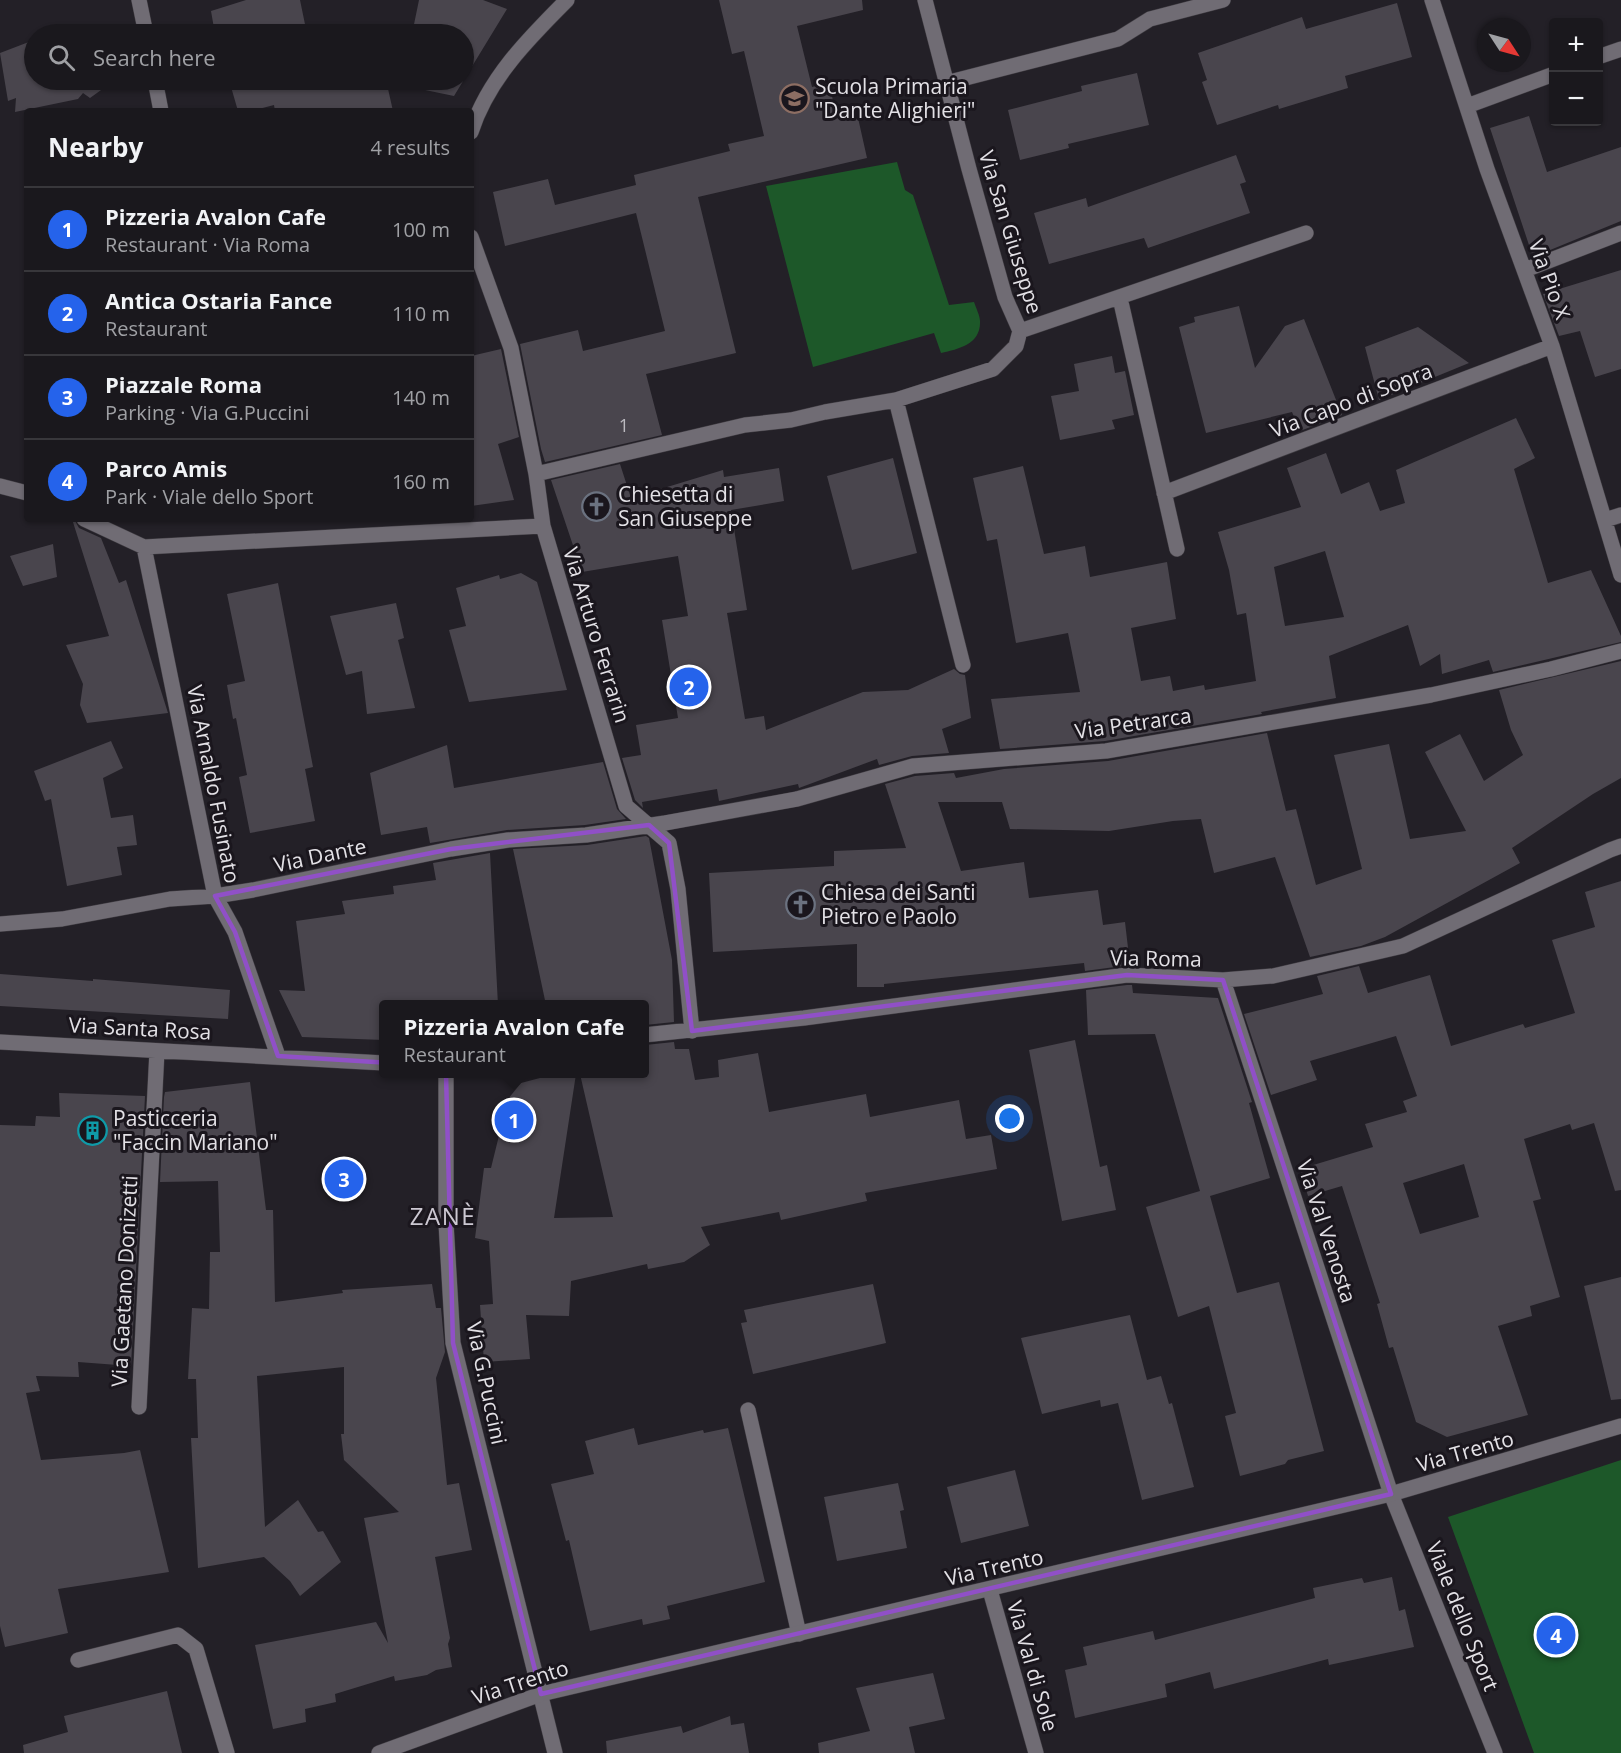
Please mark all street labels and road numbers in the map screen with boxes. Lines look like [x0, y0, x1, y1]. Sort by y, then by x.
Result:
street label: Via San Giuseppe [973, 147, 1049, 317]
street label: Via Pio X [1523, 235, 1578, 324]
street label: Via Capo di Sopra [1266, 356, 1436, 444]
street label: Via Arturo Ferrarin [557, 544, 637, 726]
street label: Via Arnaldo Fusinato [181, 683, 247, 885]
street label: Via Petrarca [1073, 701, 1193, 745]
street label: Via Dante [271, 832, 369, 878]
street label: Via Roma [1110, 943, 1202, 973]
street label: Via Santa Rosa [68, 1010, 212, 1046]
street label: Via Val Venosta [1291, 1156, 1363, 1306]
street label: Via Gaetano Donizetti [104, 1175, 144, 1387]
street label: Via G.Puccini [460, 1319, 514, 1447]
street label: Via Trento [1413, 1424, 1517, 1478]
street label: Viale dello Sport [1420, 1537, 1506, 1695]
street label: Via Trento [942, 1542, 1046, 1592]
street label: Via Val di Sole [1001, 1597, 1065, 1735]
street label: Via Trento [468, 1653, 572, 1711]

